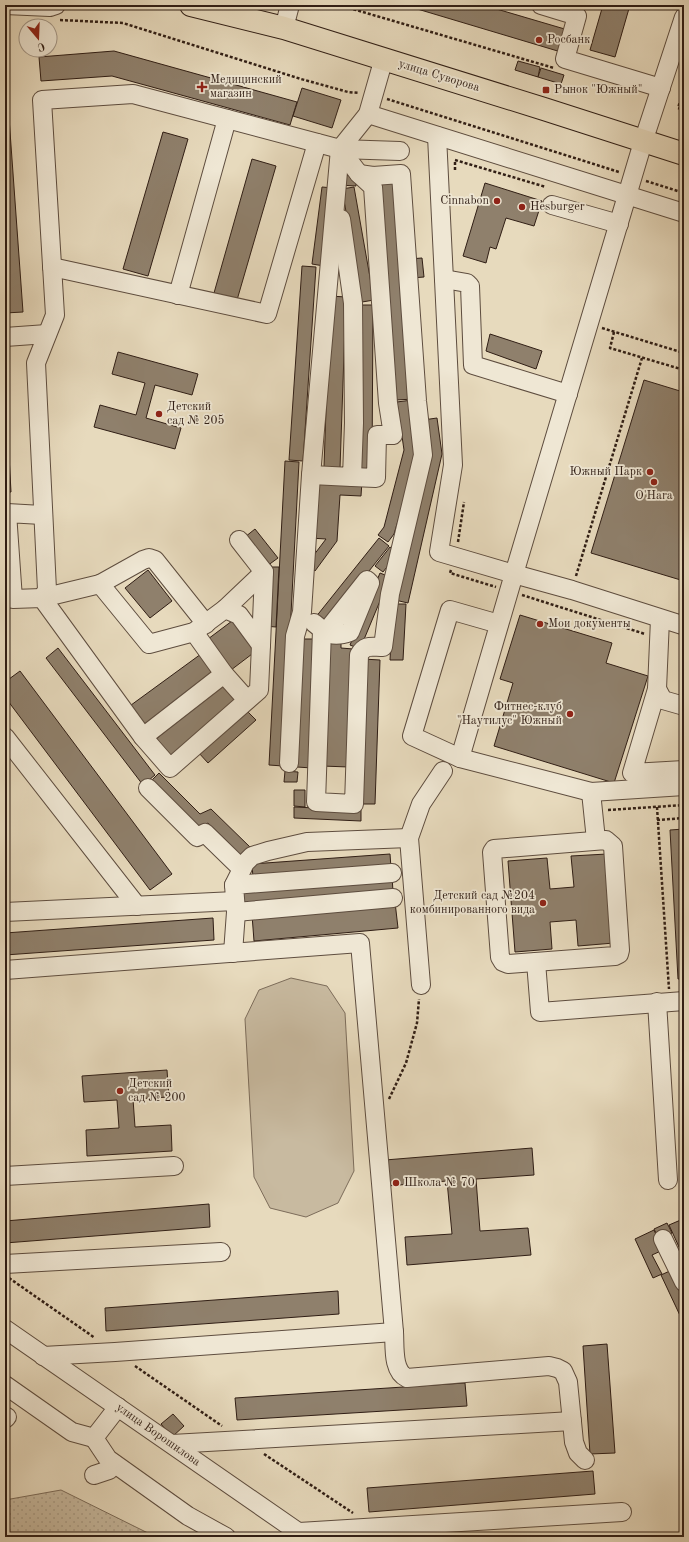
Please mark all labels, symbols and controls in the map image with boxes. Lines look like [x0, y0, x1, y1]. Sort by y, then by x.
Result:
north arrow [18, 18, 58, 58]
place label: Росбанк [547, 34, 590, 46]
marker: Росбанк [534, 35, 544, 45]
text: С [36, 40, 46, 52]
street label: улица Суворова [397, 58, 481, 94]
place label: Медицинский магазин [210, 74, 282, 100]
marker: Медицинский магазин [197, 82, 207, 92]
place label: Рынок "Южный" [554, 84, 642, 96]
marker: Рынок "Южный" [541, 85, 551, 95]
place label: Cinnabon [440, 195, 490, 207]
marker: Cinnabon [492, 196, 502, 206]
place label: Hesburger [530, 201, 585, 213]
marker: Hesburger [517, 202, 527, 212]
place label: Детский сад № 205 [167, 401, 224, 427]
marker: Детский сад № 205 [154, 409, 164, 419]
place label: Южный Парк [569, 466, 642, 478]
marker: Южный Парк [645, 467, 655, 477]
marker: O'Hara [649, 477, 659, 487]
place label: O'Hara [635, 490, 673, 502]
place label: Мои документы [548, 618, 631, 630]
marker: Мои документы [535, 619, 545, 629]
place label: Фитнес-клуб "Наутилус" Южный [457, 701, 562, 727]
marker: Фитнес-клуб "Наутилус" Южный [565, 709, 575, 719]
place label: Детский сад №204 комбинированного вида [410, 890, 535, 916]
marker: Детский сад №204 комбинированного вида [538, 898, 548, 908]
place label: Детский сад № 200 [128, 1078, 185, 1104]
marker: Детский сад № 200 [115, 1086, 125, 1096]
place label: Школа № 70 [404, 1177, 475, 1189]
marker: Школа № 70 [391, 1178, 401, 1188]
street label: улица Ворошилова [114, 1401, 202, 1469]

